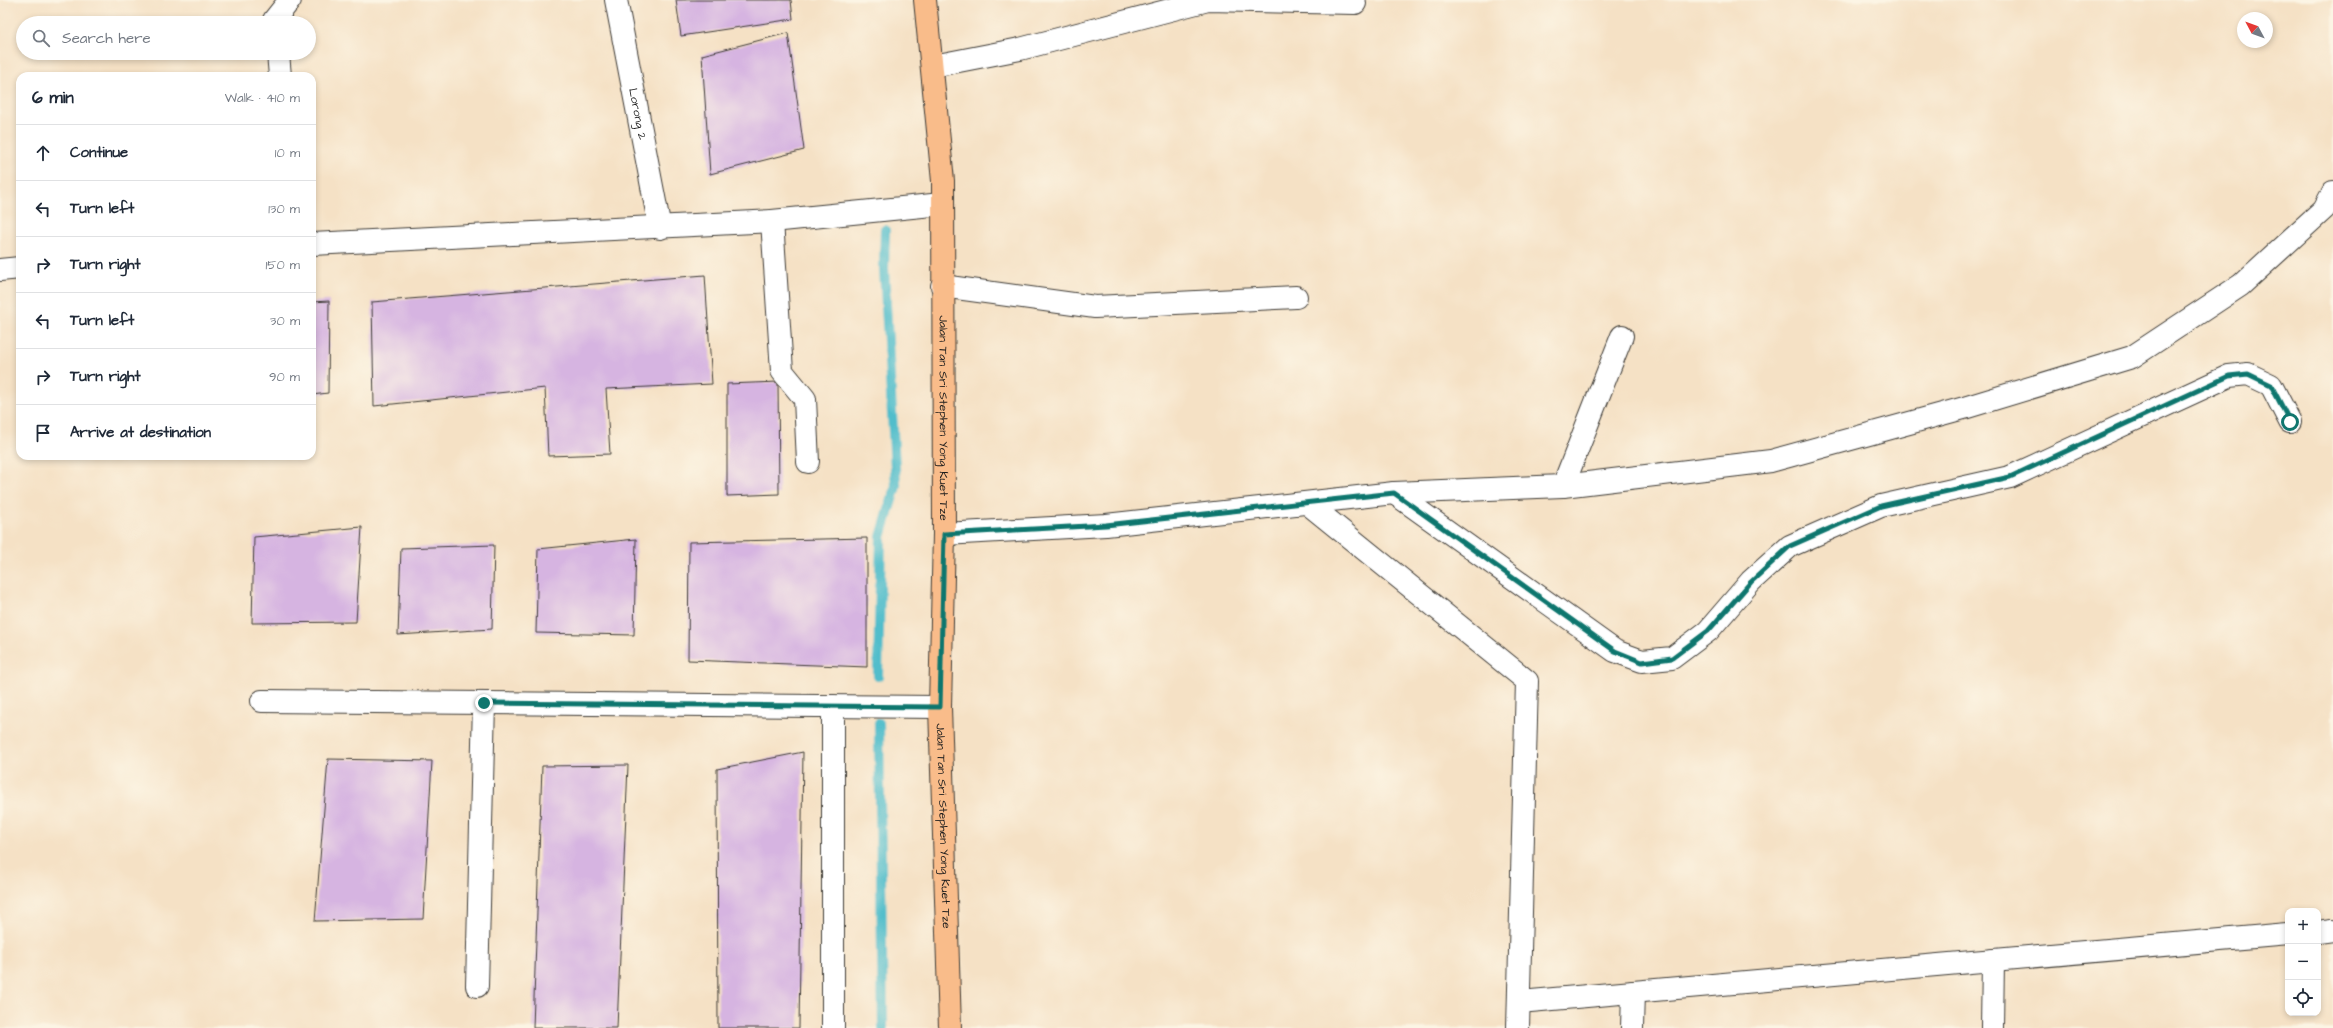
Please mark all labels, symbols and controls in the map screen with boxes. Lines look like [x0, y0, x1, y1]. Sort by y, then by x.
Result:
north arrow [2237, 12, 2273, 48]
search box [16, 16, 316, 60]
icon: search [30, 27, 52, 49]
text: Search here [62, 28, 151, 49]
text: 6 min [32, 86, 74, 110]
street label: Lorong 2 [624, 87, 651, 141]
text: Walk · 410 m [225, 89, 300, 107]
icon: ahead [32, 142, 54, 164]
text: Continue [70, 142, 128, 163]
text: 10 m [275, 144, 300, 162]
icon: left [32, 198, 54, 220]
text: Turn left [70, 198, 134, 219]
text: 130 m [268, 200, 300, 218]
icon: right [32, 254, 54, 276]
text: Turn right [70, 254, 141, 275]
text: 150 m [266, 256, 300, 274]
icon: left [32, 310, 54, 332]
text: Turn left [70, 310, 134, 331]
text: 30 m [270, 312, 300, 330]
street label: Jalan Tan Sri Stephen Yong Kuet Tze [934, 315, 952, 521]
icon: right [32, 366, 54, 388]
text: Turn right [70, 366, 141, 387]
text: 90 m [269, 368, 300, 386]
route start [2281, 413, 2299, 431]
icon: arrive [32, 422, 54, 444]
text: Arrive at destination [70, 422, 211, 443]
route end [475, 694, 493, 712]
street label: Jalan Tan Sri Stephen Yong Kuet Tze [932, 723, 955, 929]
map controls [2285, 908, 2321, 1016]
button: + [2285, 908, 2321, 944]
button: − [2285, 944, 2321, 980]
button: locate [2285, 980, 2321, 1016]

